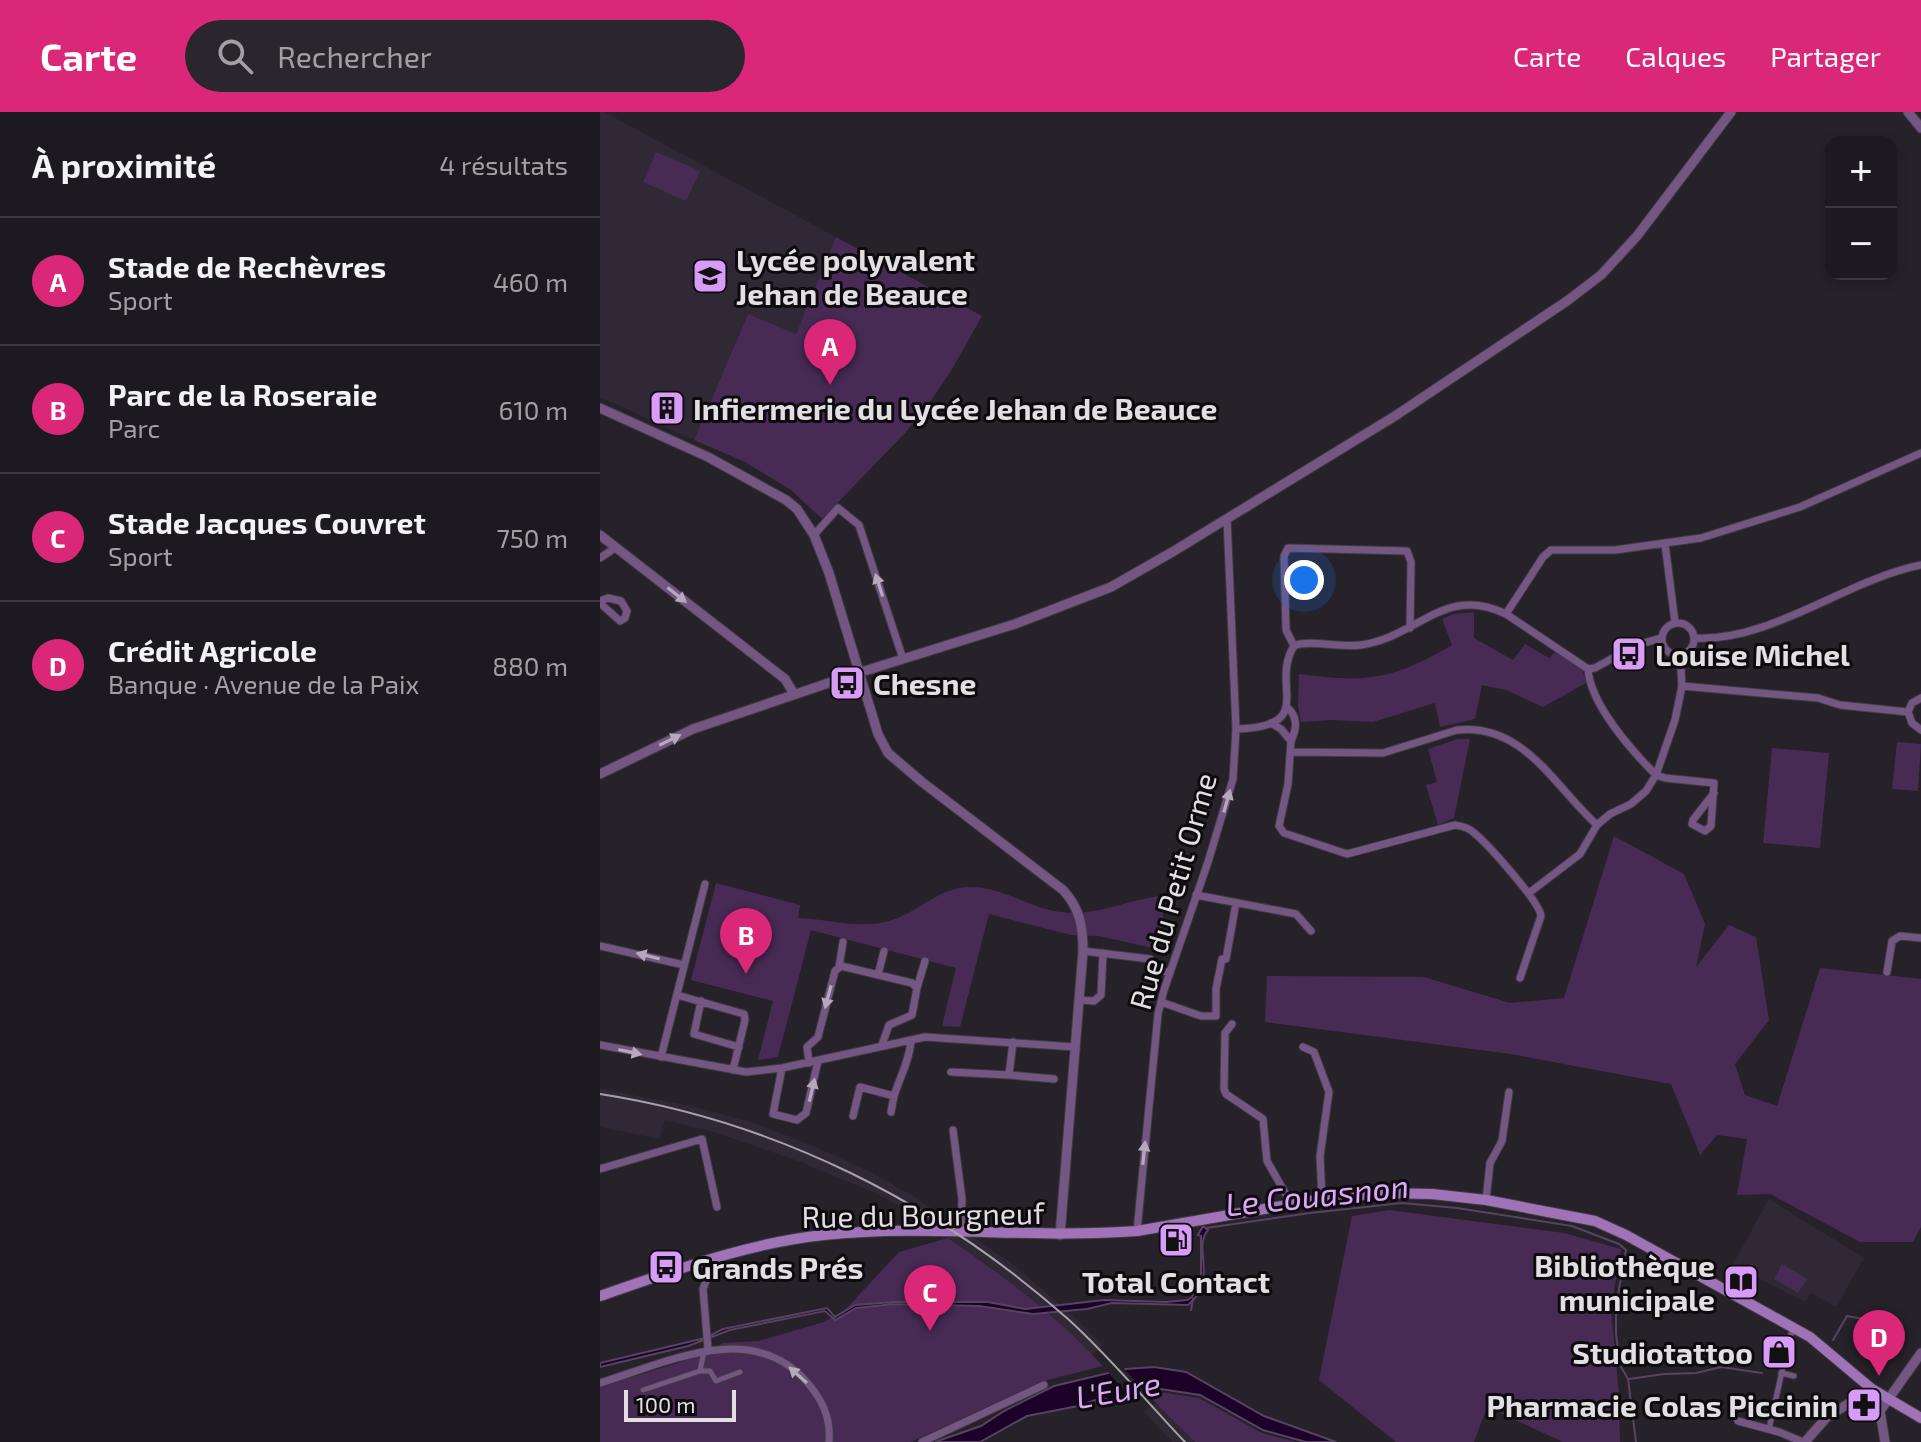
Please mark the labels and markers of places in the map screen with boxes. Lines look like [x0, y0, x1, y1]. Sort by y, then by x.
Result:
place label: Lycée polyvalent Jehan de Beauce [736, 241, 975, 311]
school or university icon: Lycée polyvalent Jehan de Beauce [691, 257, 729, 295]
pin: A [804, 319, 856, 385]
building icon: Infiermerie du Lycée Jehan de Beauce [648, 389, 686, 427]
place label: Infiermerie du Lycée Jehan de Beauce [693, 390, 1217, 427]
bus stop icon: Louise Michel [1610, 635, 1648, 673]
place label: Louise Michel [1655, 636, 1850, 672]
bus stop icon: Chesne [828, 664, 866, 702]
place label: Chesne [873, 665, 976, 701]
pin: B [720, 908, 772, 974]
fuel station icon: Total Contact [1157, 1221, 1195, 1259]
place label: Bibliothèque municipale [1534, 1247, 1715, 1317]
bus stop icon: Grands Prés [647, 1248, 685, 1286]
place label: Grands Prés [692, 1249, 864, 1285]
place label: Total Contact [1082, 1263, 1270, 1299]
library icon: Bibliothèque municipale [1722, 1263, 1760, 1301]
pin: C [904, 1265, 956, 1331]
pin: D [1853, 1310, 1905, 1376]
shop icon: Studiotattoo [1760, 1333, 1798, 1371]
place label: Studiotattoo [1572, 1334, 1753, 1370]
pharmacy icon: Pharmacie Colas Piccinin [1845, 1386, 1883, 1424]
place label: Pharmacie Colas Piccinin [1487, 1387, 1838, 1423]

